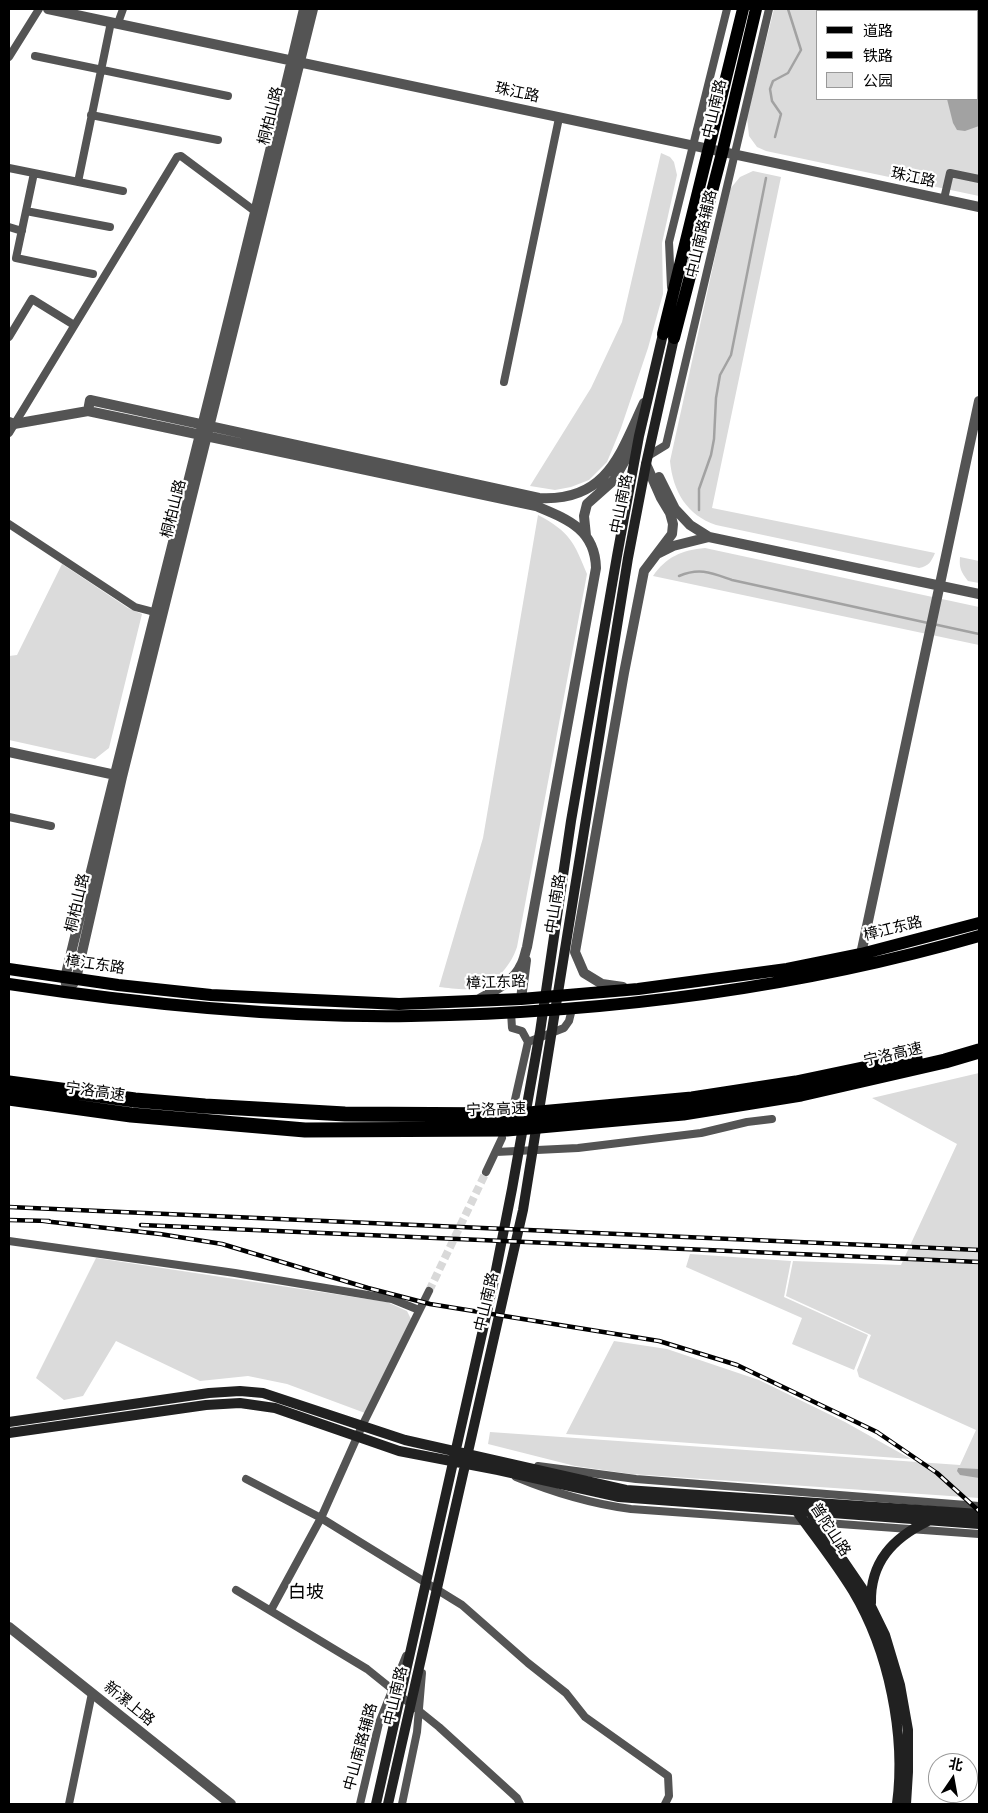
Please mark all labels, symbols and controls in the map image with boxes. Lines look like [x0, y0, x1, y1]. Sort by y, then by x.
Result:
legend [816, 10, 978, 100]
text: 道路 [863, 22, 893, 39]
text: 铁路 [863, 47, 893, 64]
text: 公园 [863, 72, 893, 89]
street label: 中山南路 [699, 78, 731, 140]
street label: 珠江路 [493, 80, 541, 106]
street label: 桐柏山路 [255, 85, 287, 147]
street label: 珠江路 [889, 165, 937, 191]
street label: 中山南路辅路 [683, 188, 721, 280]
street label: 中山南路 [607, 473, 637, 535]
street label: 桐柏山路 [158, 478, 190, 540]
street label: 桐柏山路 [62, 872, 94, 934]
street label: 中山南路 [542, 873, 570, 935]
street label: 樟江东路 [862, 913, 924, 945]
street label: 樟江东路 [64, 952, 126, 978]
street label: 樟江东路 [466, 973, 526, 993]
street label: 宁洛高速 [862, 1039, 924, 1071]
street label: 宁洛高速 [64, 1079, 126, 1105]
street label: 宁洛高速 [466, 1100, 526, 1120]
street label: 中山南路 [471, 1271, 503, 1333]
street label: 普陀山路 [806, 1500, 854, 1560]
district label: 白坡 [288, 1582, 324, 1604]
street label: 中山南路 [380, 1665, 412, 1727]
street label: 新漯上路 [100, 1678, 158, 1730]
street label: 中山南路辅路 [341, 1701, 381, 1793]
north arrow [928, 1753, 978, 1803]
text: 北 [947, 1755, 964, 1774]

